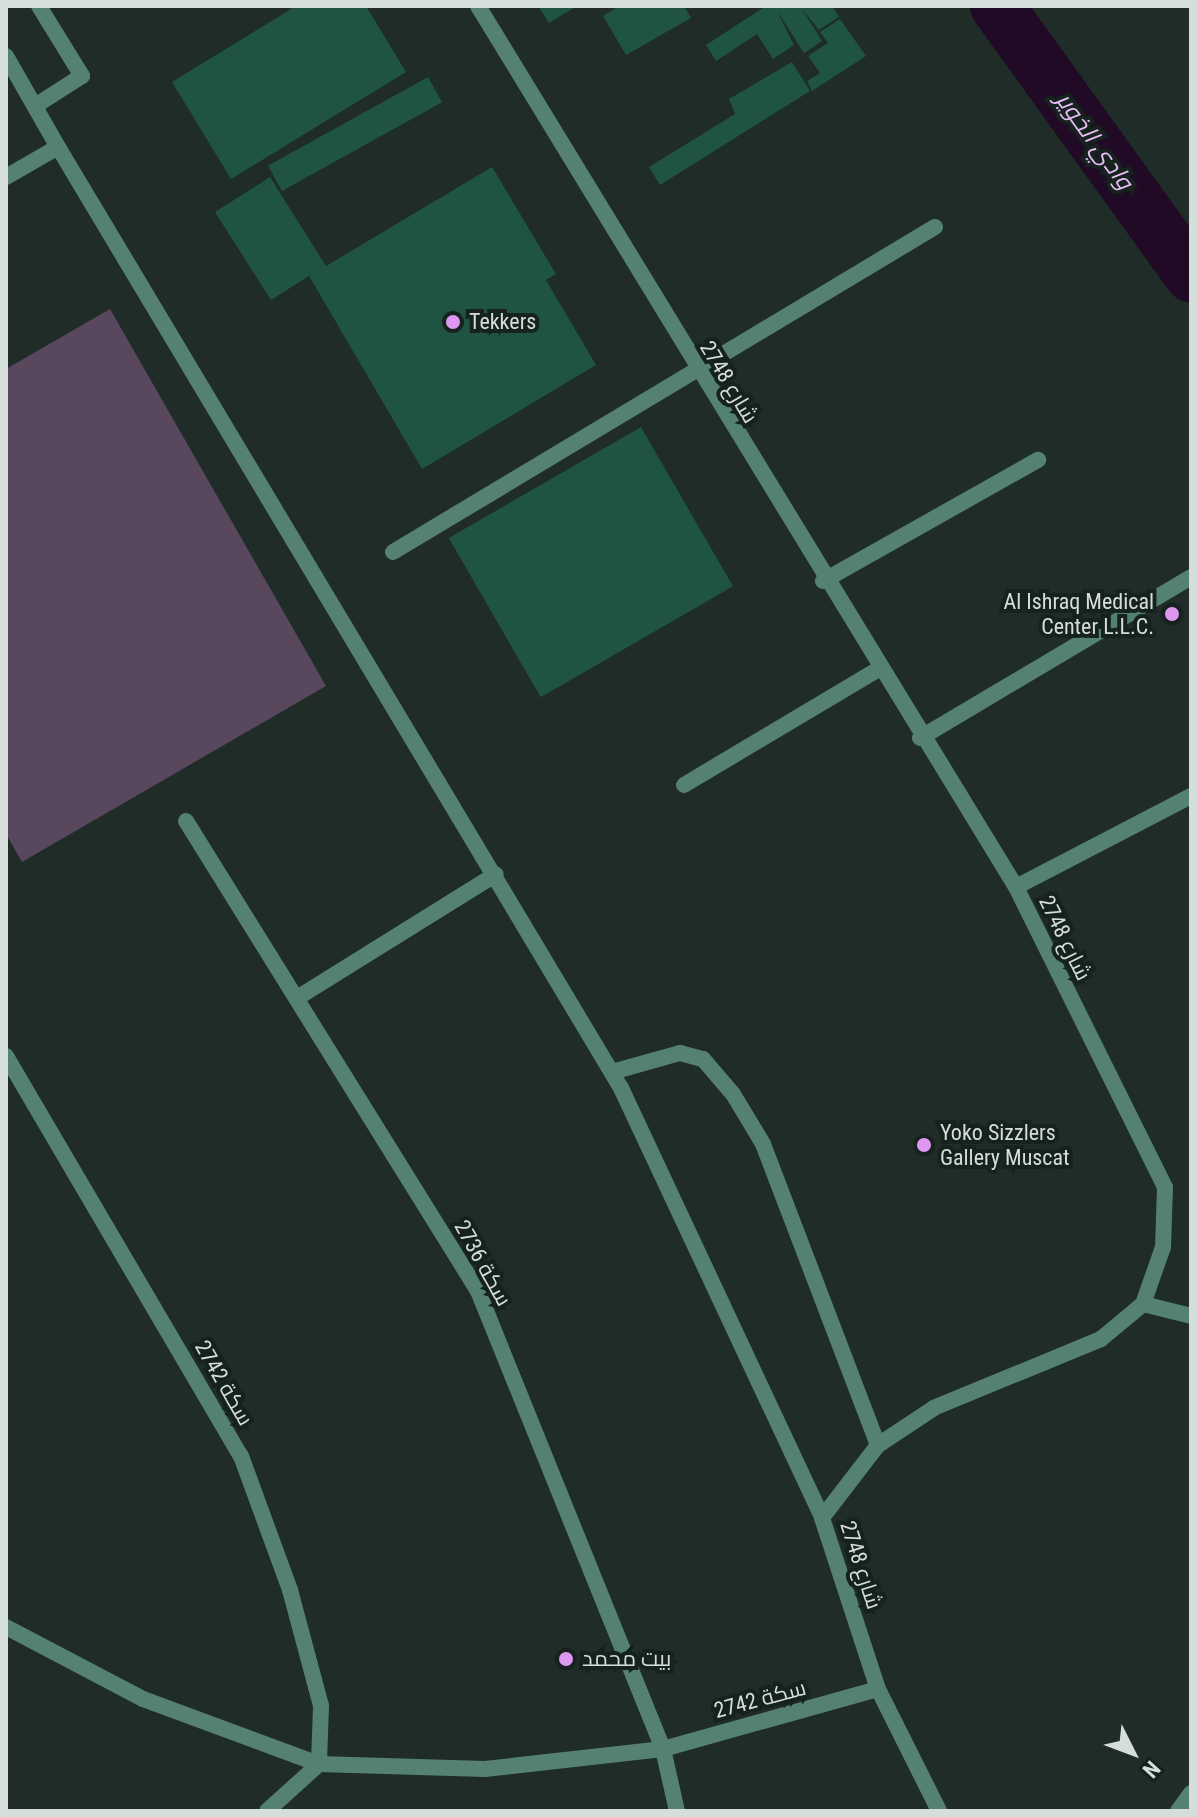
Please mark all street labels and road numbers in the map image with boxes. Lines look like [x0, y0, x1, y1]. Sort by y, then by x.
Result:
street label: شارع 2748 [694, 336, 764, 428]
street label: شارع 2748 [1033, 891, 1097, 985]
street label: سكة 2736 [449, 1216, 517, 1310]
street label: سكة 2742 [189, 1336, 259, 1430]
street label: شارع 2748 [834, 1518, 888, 1612]
street label: سكة 2742 [711, 1674, 809, 1724]

